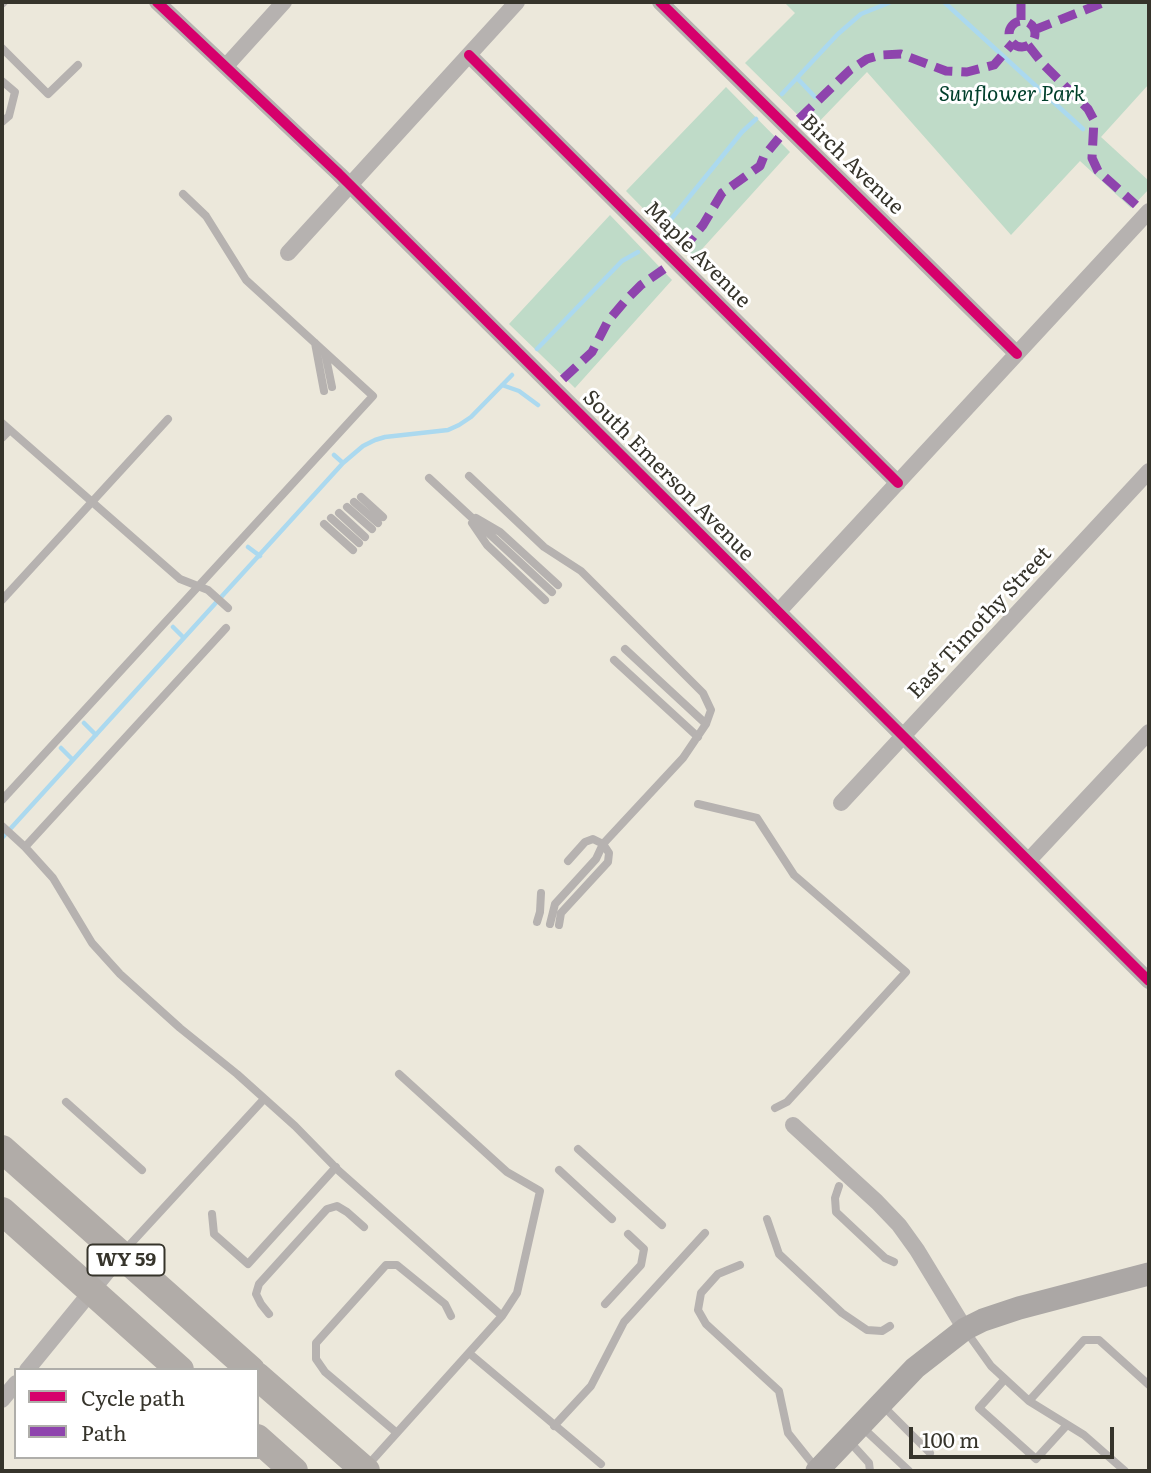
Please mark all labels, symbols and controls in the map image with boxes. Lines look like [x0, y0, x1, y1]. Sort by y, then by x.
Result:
park label: Sunflower Park [939, 82, 1085, 108]
street label: Birch Avenue [796, 110, 908, 220]
street label: Maple Avenue [639, 197, 755, 313]
street label: South Emerson Avenue [577, 385, 759, 567]
street label: East Timothy Street [903, 542, 1057, 704]
road number: WY 59 [88, 1244, 164, 1276]
legend [14, 1368, 259, 1459]
text: Cycle path [81, 1381, 185, 1412]
scale bar [913, 1414, 1118, 1458]
text: Path [81, 1416, 127, 1447]
text: 100 m [922, 1423, 979, 1454]

